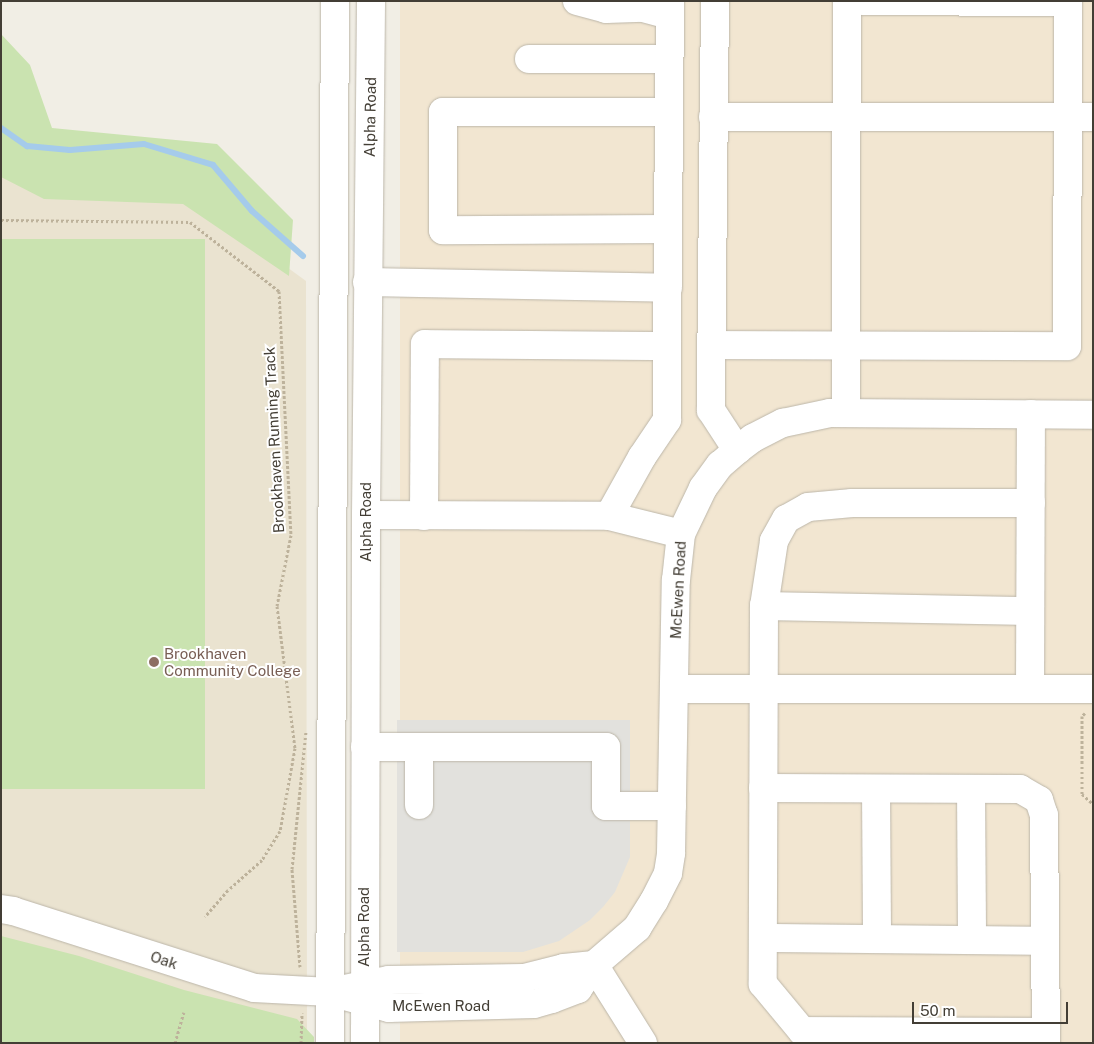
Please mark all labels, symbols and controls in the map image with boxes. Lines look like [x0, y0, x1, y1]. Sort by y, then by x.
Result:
street label: Alpha Road [360, 77, 380, 157]
street label: Brookhaven Running Track [260, 346, 288, 534]
street label: Alpha Road [357, 482, 375, 562]
street label: McEwen Road [666, 541, 690, 639]
place label: Brookhaven Community College [164, 644, 301, 679]
marker: Brookhaven Community College [148, 656, 160, 668]
street label: Alpha Road [355, 887, 373, 967]
street label: Oak [148, 947, 180, 973]
scale bar [914, 992, 1070, 1024]
street label: McEwen Road [392, 997, 490, 1015]
text: 50 m [920, 1002, 955, 1019]

